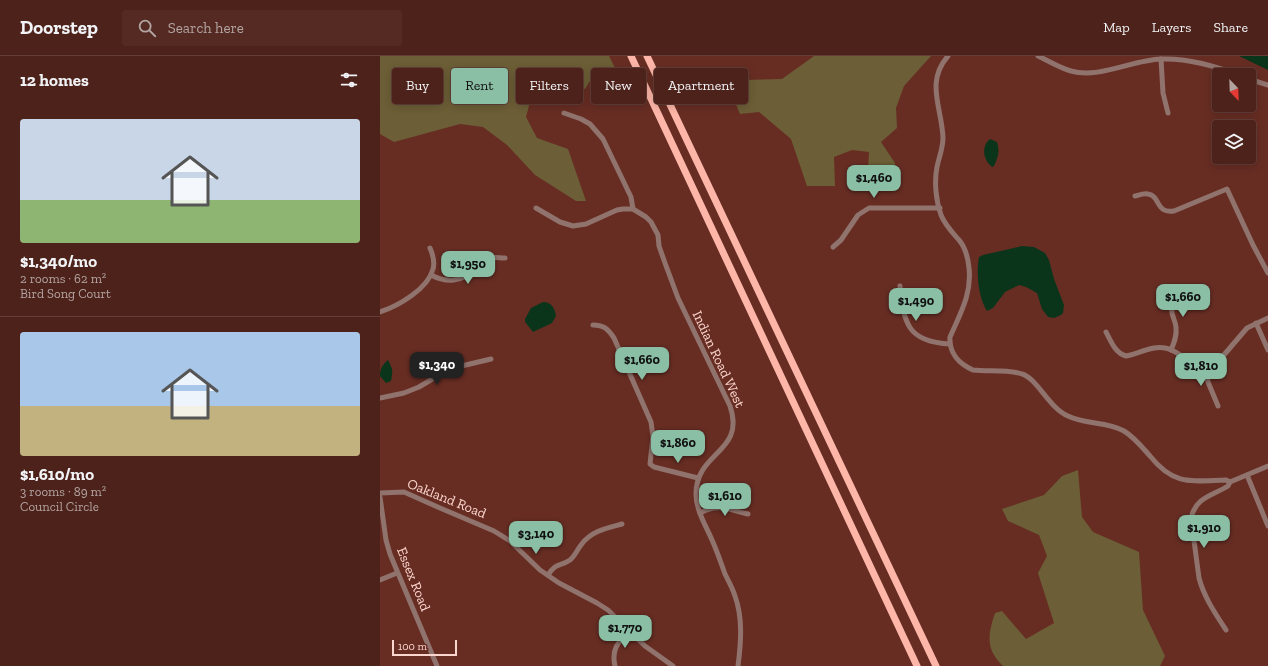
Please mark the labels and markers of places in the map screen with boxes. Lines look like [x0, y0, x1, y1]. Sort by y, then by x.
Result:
pin: $1,460 [841, 165, 907, 199]
pin: $1,950 [435, 251, 501, 285]
pin: $1,660 [1150, 284, 1216, 318]
pin: $1,490 [883, 288, 949, 322]
pin: $1,660 [609, 347, 675, 381]
pin: $1,340 [404, 352, 470, 386]
pin: $1,810 [1168, 353, 1234, 387]
pin: $1,860 [645, 430, 711, 464]
pin: $1,610 [692, 483, 758, 517]
pin: $1,910 [1171, 515, 1237, 549]
pin: $3,140 [503, 521, 569, 555]
pin: $1,770 [592, 615, 658, 649]

